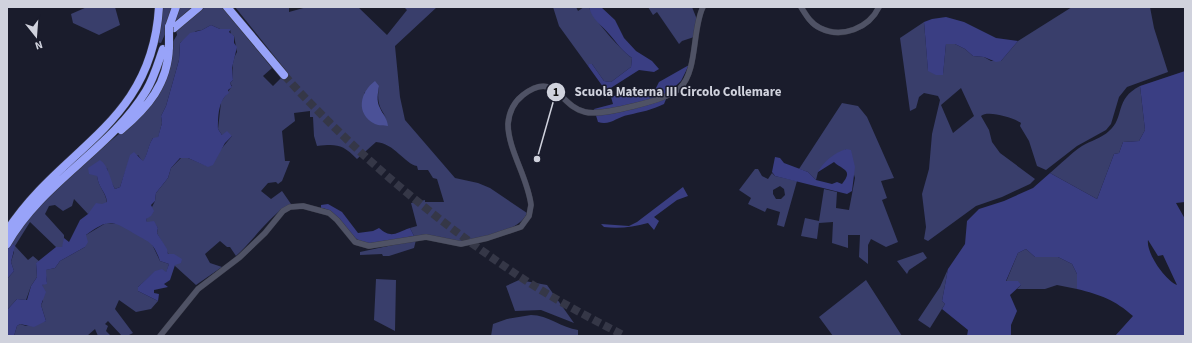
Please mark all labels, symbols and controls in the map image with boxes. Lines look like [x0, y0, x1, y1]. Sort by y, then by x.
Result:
north arrow [16, 16, 56, 56]
text: N [33, 37, 44, 53]
callout: Scuola Materna III Circolo Collemare [546, 79, 789, 104]
text: Scuola Materna III Circolo Collemare [575, 83, 782, 101]
text: 1 [553, 84, 559, 101]

